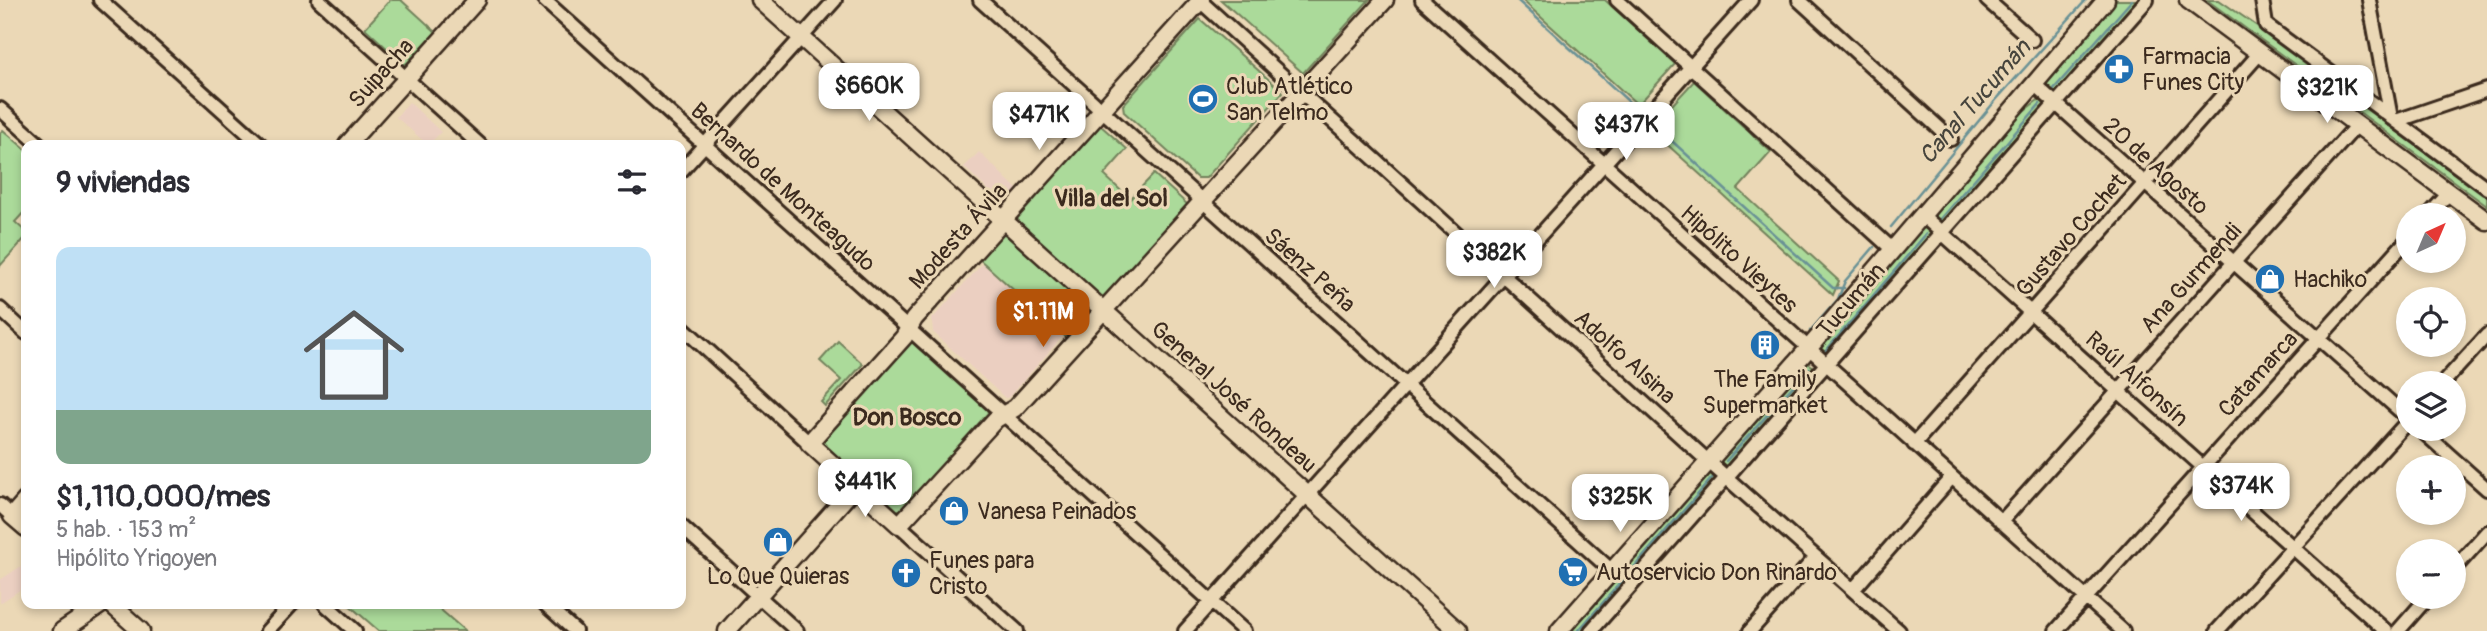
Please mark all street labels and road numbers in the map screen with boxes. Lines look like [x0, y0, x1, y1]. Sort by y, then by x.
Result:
street label: Suipacha [342, 32, 420, 114]
street label: Bernardo de Monteagudo [684, 96, 882, 278]
street label: 20 de Agosto [2097, 111, 2215, 221]
street label: Gustavo Cochet [2009, 167, 2133, 303]
street label: Modesta Ávila [903, 177, 1013, 295]
street label: Hipólito Vieytes [1674, 199, 1804, 319]
street label: Ana Gurmendi [2134, 217, 2248, 339]
street label: Sáenz Peña [1258, 221, 1362, 319]
street label: Tucumán [1810, 256, 1892, 344]
street label: Adolfo Alsina [1568, 304, 1682, 410]
street label: General José Rondeau [1145, 315, 1323, 479]
street label: Raúl Alfonsín [2079, 325, 2195, 433]
street label: Catamarca [2212, 325, 2304, 423]

